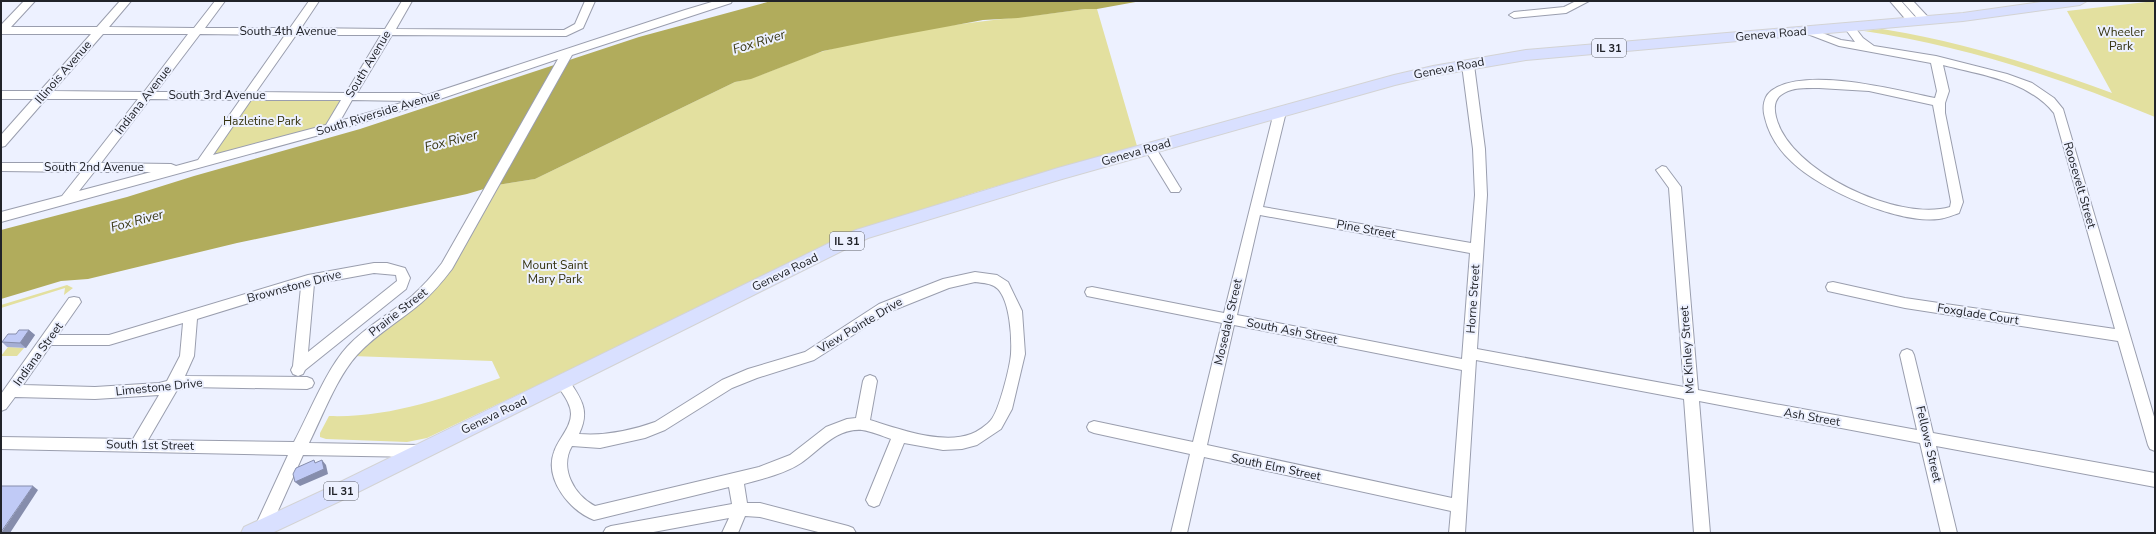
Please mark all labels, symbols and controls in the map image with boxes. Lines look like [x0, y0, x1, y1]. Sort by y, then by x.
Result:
street label: South 4th Avenue [239, 23, 337, 39]
street label: Geneva Road [1735, 23, 1807, 45]
park label: Wheeler Park [2098, 24, 2145, 54]
water label: Fox River [731, 25, 788, 59]
street label: South Avenue [342, 27, 394, 101]
street label: Illinois Avenue [31, 37, 95, 107]
road number: IL 31 [1592, 39, 1626, 57]
street label: Geneva Road [1412, 53, 1486, 83]
street label: Indiana Avenue [111, 62, 175, 138]
street label: South 3rd Avenue [168, 87, 266, 103]
street label: South Riverside Avenue [314, 87, 442, 139]
park label: Hazletine Park [223, 113, 302, 129]
water label: Fox River [423, 126, 480, 156]
street label: Geneva Road [1099, 134, 1173, 170]
street label: Roosevelt Street [2060, 140, 2100, 231]
street label: South 2nd Avenue [44, 159, 144, 175]
water label: Fox River [109, 205, 166, 237]
street label: Pine Street [1335, 216, 1397, 242]
road number: IL 31 [830, 232, 864, 250]
street label: Geneva Road [749, 249, 821, 295]
park label: Mount Saint Mary Park [522, 257, 588, 287]
street label: Horne Street [1463, 263, 1483, 334]
street label: Brownstone Drive [245, 266, 343, 306]
street label: Mosedale Street [1210, 276, 1246, 367]
street label: Prairie Street [365, 284, 431, 340]
street label: View Pointe Drive [814, 293, 905, 357]
street label: Foxglade Court [1936, 300, 2021, 328]
street label: Mc Kinley Street [1676, 305, 1698, 394]
street label: South Ash Street [1245, 314, 1339, 348]
street label: Indiana Street [9, 318, 67, 389]
street label: Limestone Drive [115, 374, 203, 400]
street label: Geneva Road [458, 392, 530, 438]
street label: Ash Street [1782, 404, 1842, 430]
street label: Fellows Street [1912, 404, 1946, 485]
street label: South 1st Street [106, 436, 195, 454]
street label: South Elm Street [1230, 450, 1323, 485]
road number: IL 31 [324, 482, 358, 500]

